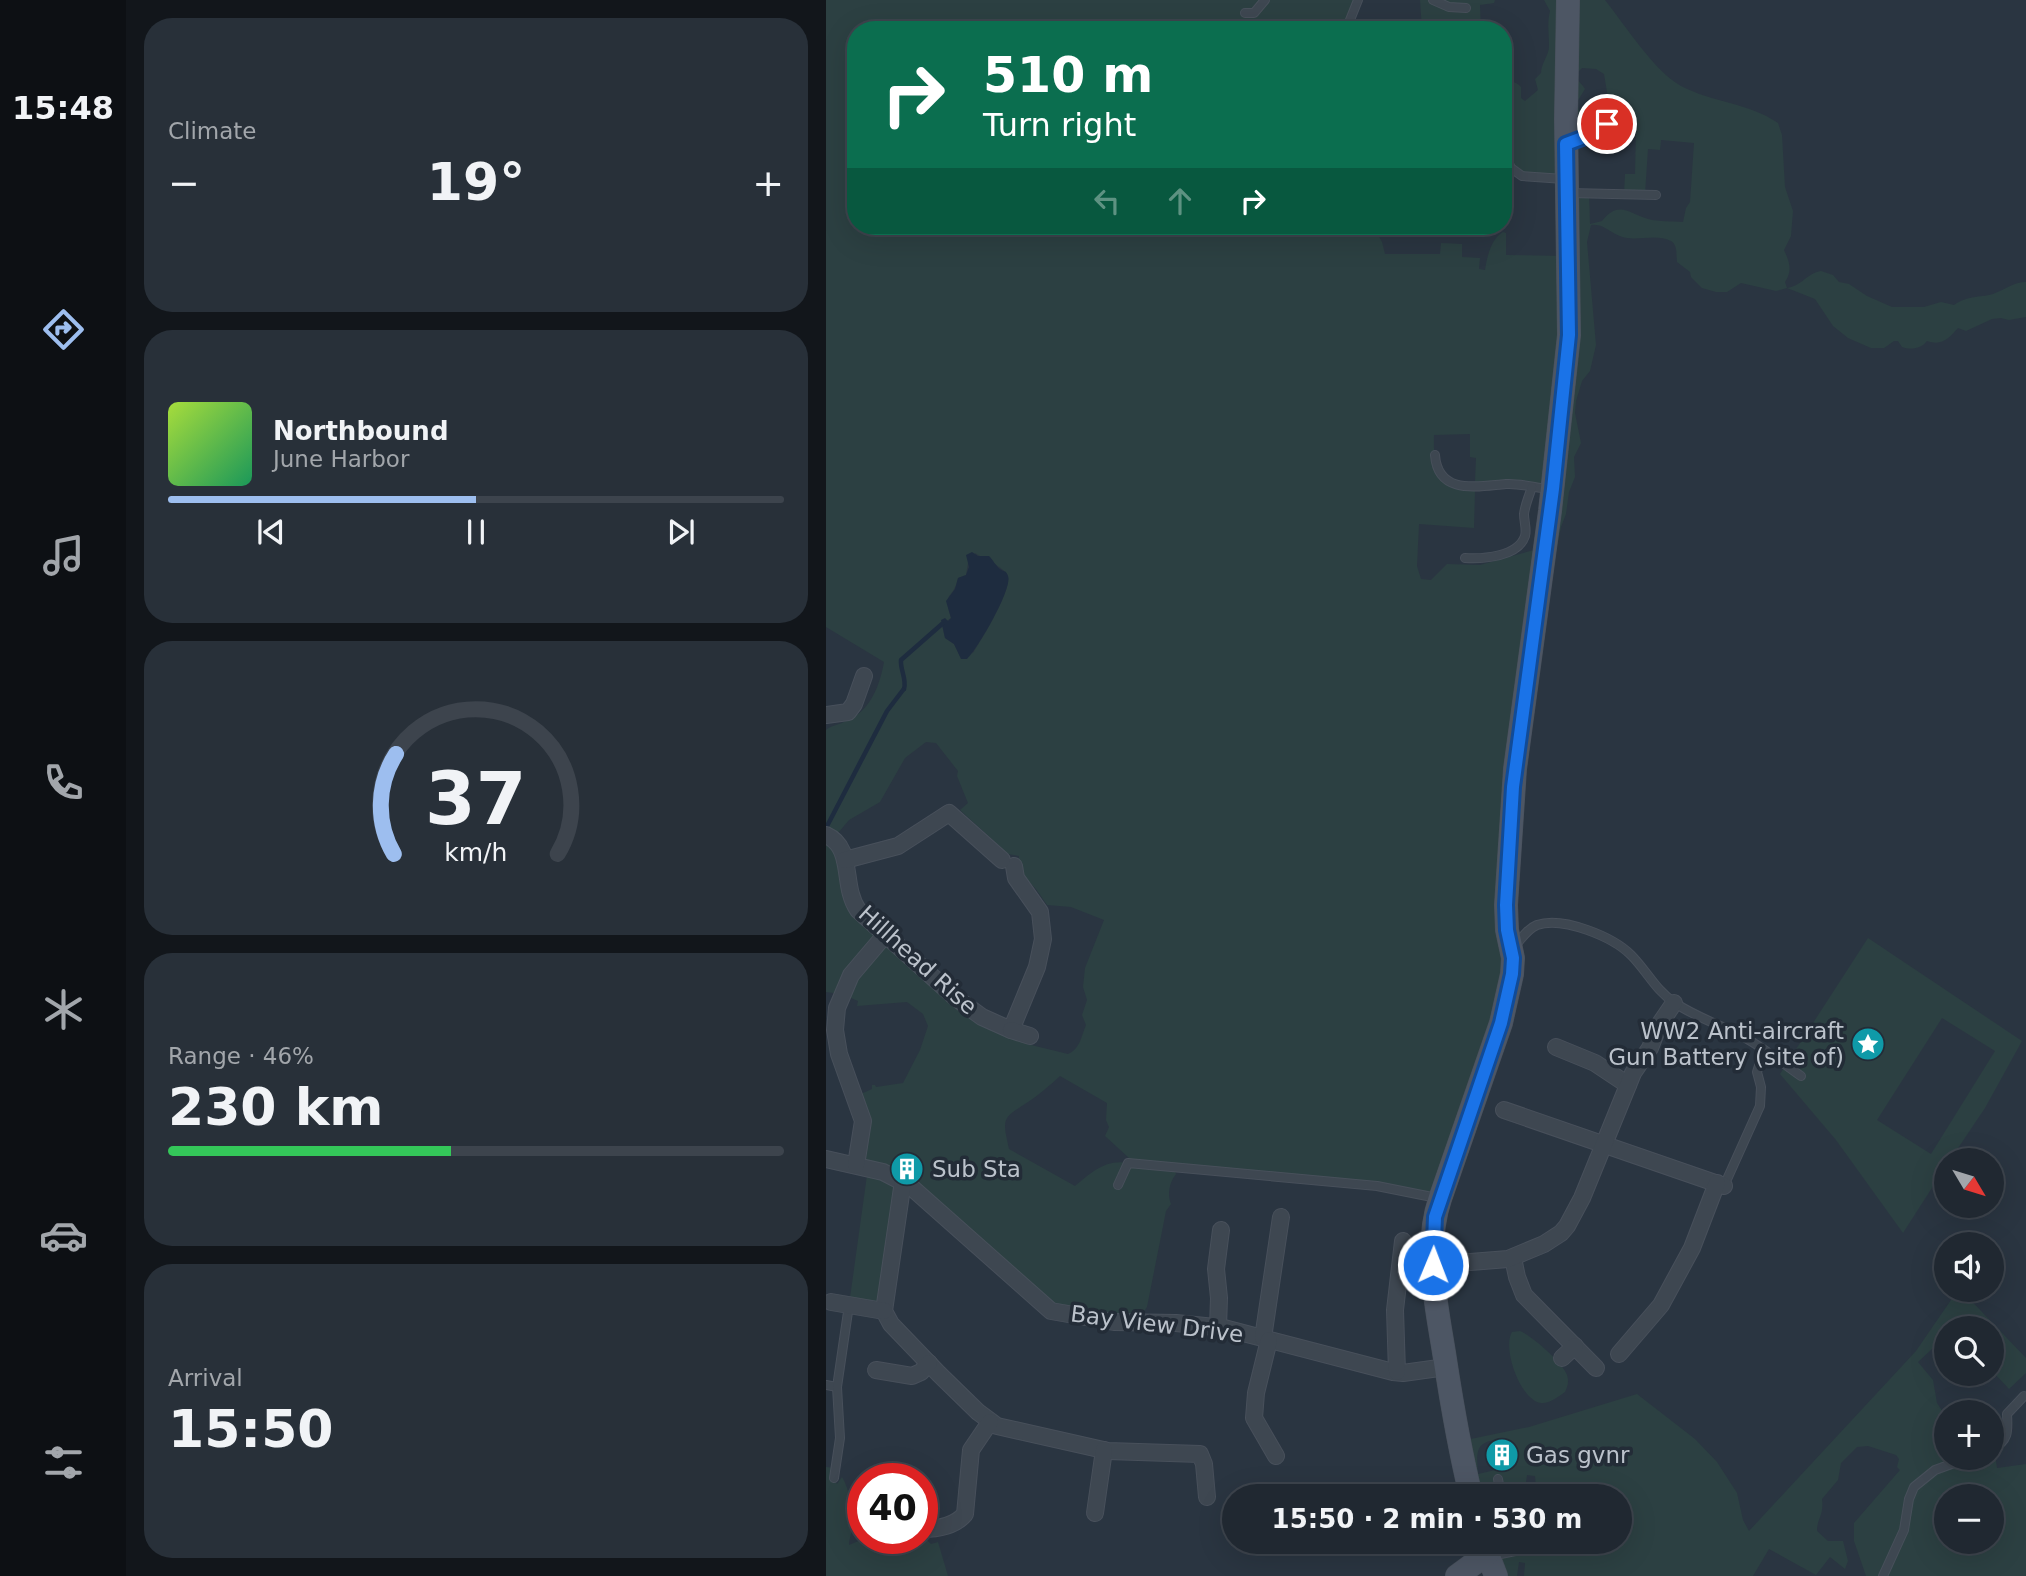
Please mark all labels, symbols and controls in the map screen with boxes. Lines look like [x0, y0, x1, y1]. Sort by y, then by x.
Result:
text: 510 m [983, 47, 1153, 104]
icon: right [868, 49, 959, 140]
text: 15:48 [12, 89, 114, 127]
pin [1577, 94, 1637, 154]
icon: arrive [1588, 105, 1626, 143]
text: Turn right [983, 106, 1136, 144]
text: Climate [168, 118, 257, 144]
text: 19° [427, 152, 525, 212]
text: − [168, 161, 200, 205]
text: + [752, 161, 784, 205]
icon: left [1088, 182, 1126, 220]
icon: ahead [1161, 182, 1199, 220]
icon: right [1234, 182, 1272, 220]
icon: directions [39, 305, 88, 354]
text: Northbound [273, 416, 449, 446]
text: June Harbor [273, 446, 409, 472]
icon: previous [252, 513, 290, 551]
icon: pause [457, 513, 495, 551]
icon: next [662, 513, 700, 551]
icon: music [39, 531, 88, 580]
text: 37 [425, 756, 527, 841]
icon: phone [39, 758, 88, 807]
text: km/h [444, 838, 508, 867]
street label: Hillhead Rise [854, 900, 982, 1020]
icon: climate [39, 985, 88, 1034]
place label: WW2 Anti-aircraft Gun Battery (site of) [1608, 1018, 1844, 1070]
place icon: WW2 Anti-aircraft Gun Battery (site of) [1849, 1025, 1887, 1063]
text: Range · 46% [168, 1043, 314, 1069]
text: 230 km [168, 1077, 383, 1137]
north arrow [1934, 1148, 2004, 1218]
map controls [1934, 1148, 2004, 1554]
building icon: Sub Sta [888, 1150, 926, 1188]
place label: Sub Sta [932, 1156, 1021, 1182]
icon: car [39, 1211, 88, 1260]
position arrow [1396, 1228, 1470, 1302]
button: sound [1934, 1232, 2004, 1302]
street label: Bay View Drive [1069, 1300, 1245, 1348]
button: search [1934, 1316, 2004, 1386]
text: Arrival [168, 1365, 243, 1391]
text: 15:50 [168, 1399, 334, 1459]
button: + [1934, 1400, 2004, 1470]
building icon: Gas gvnr [1483, 1436, 1521, 1474]
icon: filters [39, 1438, 88, 1487]
place label: Gas gvnr [1526, 1442, 1630, 1468]
speed limit sign: 40 [847, 1463, 938, 1554]
button: − [1934, 1484, 2004, 1554]
text: 15:50 · 2 min · 530 m [1272, 1504, 1582, 1534]

